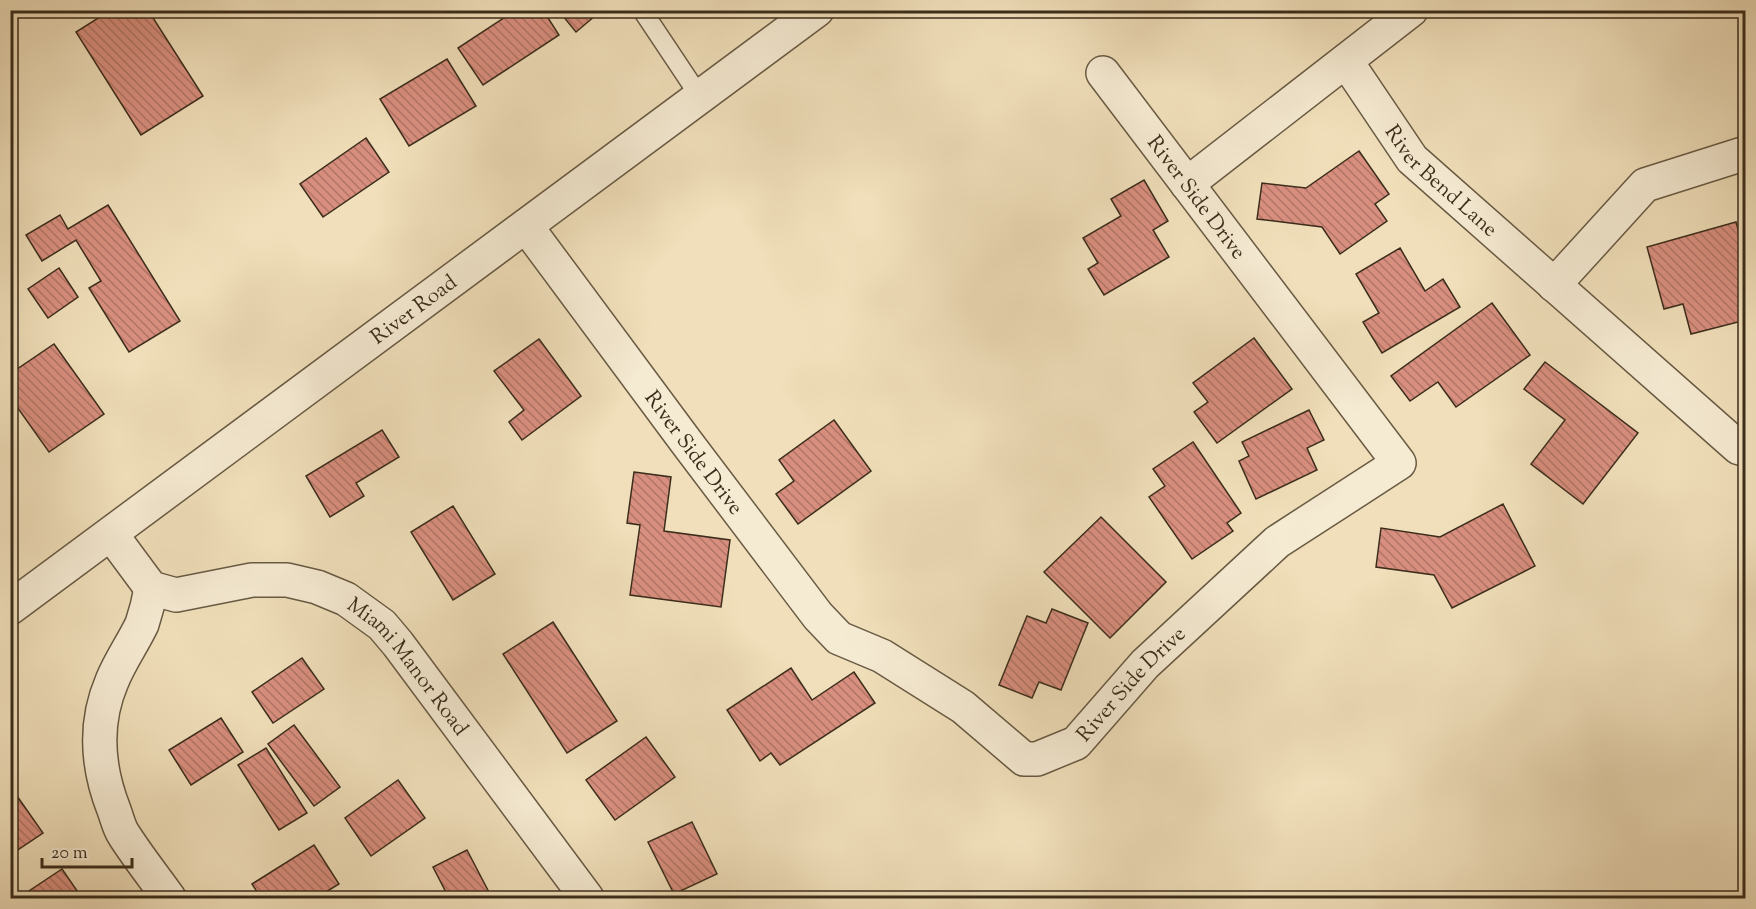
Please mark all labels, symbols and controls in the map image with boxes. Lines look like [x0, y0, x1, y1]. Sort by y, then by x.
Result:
street label: River Bend Lane [1376, 120, 1503, 245]
street label: River Side Drive [1139, 130, 1252, 266]
street label: River Road [365, 269, 464, 353]
street label: River Side Drive [636, 385, 749, 522]
street label: Miami Manor Road [340, 591, 474, 743]
street label: River Side Drive [1071, 621, 1193, 749]
scale bar [42, 831, 132, 869]
text: 20 m [51, 841, 88, 867]

